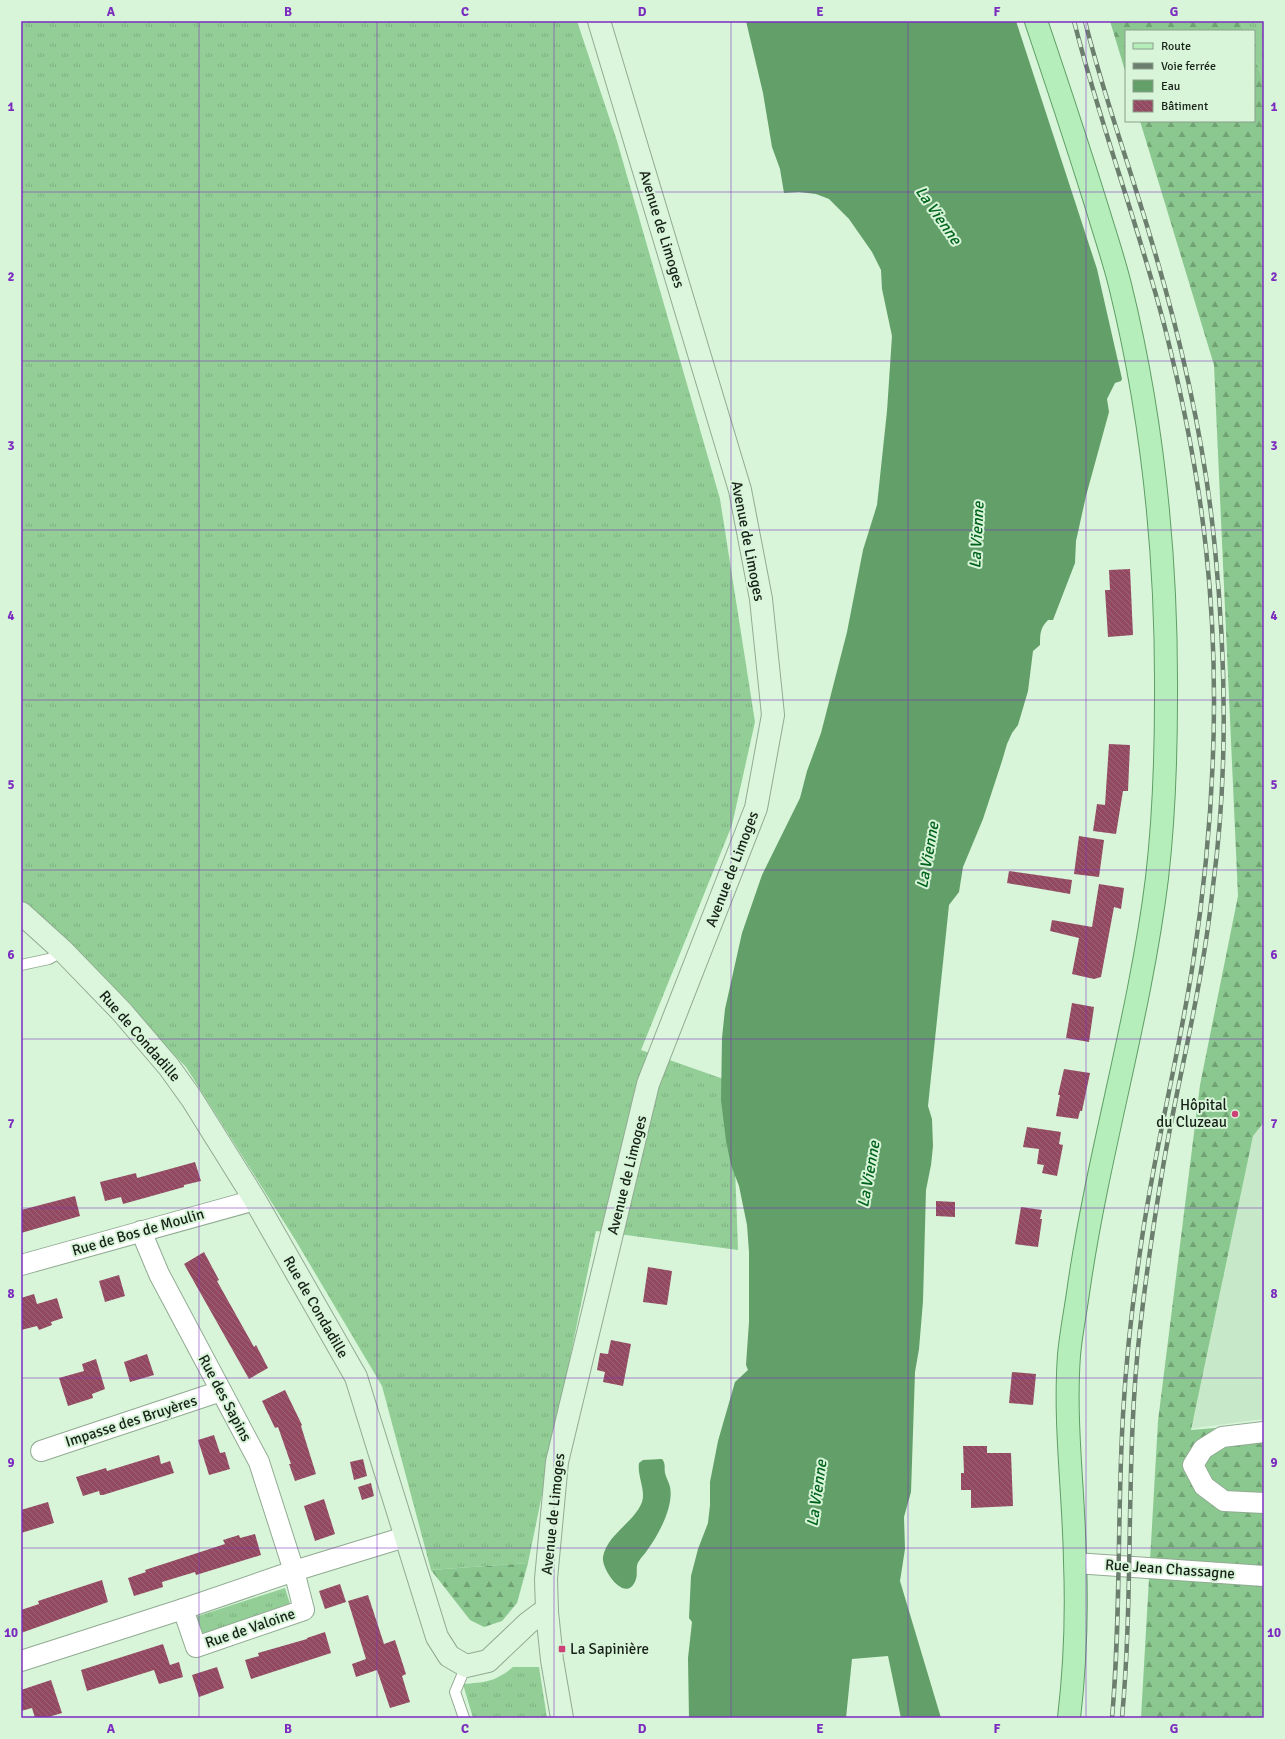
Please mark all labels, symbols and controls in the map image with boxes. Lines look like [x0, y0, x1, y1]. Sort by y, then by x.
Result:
text: A [107, 4, 116, 20]
text: B [284, 4, 292, 20]
text: C [461, 4, 469, 20]
text: D [638, 4, 647, 20]
text: E [816, 4, 824, 20]
text: F [994, 4, 1001, 20]
text: G [1170, 4, 1178, 20]
legend [1125, 30, 1255, 122]
text: Route [1161, 39, 1191, 54]
text: Voie ferrée [1161, 59, 1216, 74]
text: Eau [1161, 79, 1180, 94]
text: 1 [7, 99, 15, 115]
text: Bâtiment [1161, 99, 1208, 114]
text: 1 [1270, 99, 1278, 115]
street label: Avenue de Limoges [636, 168, 689, 291]
water label: La Vienne [911, 182, 966, 249]
text: 2 [7, 269, 15, 285]
text: 2 [1270, 269, 1278, 285]
text: 3 [7, 438, 15, 454]
text: 3 [1270, 438, 1278, 454]
street label: Avenue de Limoges [727, 479, 769, 603]
water label: La Vienne [965, 500, 989, 569]
text: 4 [7, 608, 15, 624]
text: 4 [1270, 608, 1278, 624]
text: 5 [7, 777, 15, 793]
text: 5 [1270, 777, 1278, 793]
street label: Avenue de Limoges [702, 808, 762, 929]
water label: La Vienne [912, 820, 944, 890]
text: 6 [7, 947, 15, 963]
text: 6 [1270, 947, 1278, 963]
street label: Rue de Condadille [96, 987, 184, 1085]
place label: Hôpital du Cluzeau [1156, 1096, 1227, 1131]
marker: Hôpital du Cluzeau [1230, 1109, 1240, 1119]
street label: Avenue de Limoges [603, 1113, 651, 1237]
text: 7 [7, 1116, 15, 1132]
text: 7 [1270, 1116, 1278, 1132]
water label: La Vienne [853, 1139, 885, 1209]
street label: Rue de Bos de Moulin [70, 1205, 206, 1259]
street label: Rue de Condadille [280, 1253, 352, 1361]
text: 8 [7, 1286, 15, 1302]
text: 8 [1270, 1286, 1278, 1302]
street label: Rue des Sapins [195, 1352, 256, 1445]
street label: Impasse des Bruyères [63, 1391, 200, 1451]
street label: Avenue de Limoges [538, 1452, 568, 1576]
text: 9 [7, 1455, 15, 1471]
text: 9 [1270, 1455, 1278, 1471]
water label: La Vienne [802, 1458, 832, 1528]
street label: Rue Jean Chassagne [1104, 1555, 1236, 1583]
street label: Rue de Valoine [203, 1604, 297, 1652]
text: 10 [4, 1625, 18, 1641]
text: 10 [1267, 1625, 1281, 1641]
place label: La Sapinière [570, 1640, 649, 1658]
marker: La Sapinière [557, 1644, 567, 1654]
text: A [107, 1721, 116, 1737]
text: B [284, 1721, 292, 1737]
text: C [461, 1721, 469, 1737]
text: D [638, 1721, 647, 1737]
text: E [816, 1721, 824, 1737]
text: F [994, 1721, 1001, 1737]
text: G [1170, 1721, 1178, 1737]

